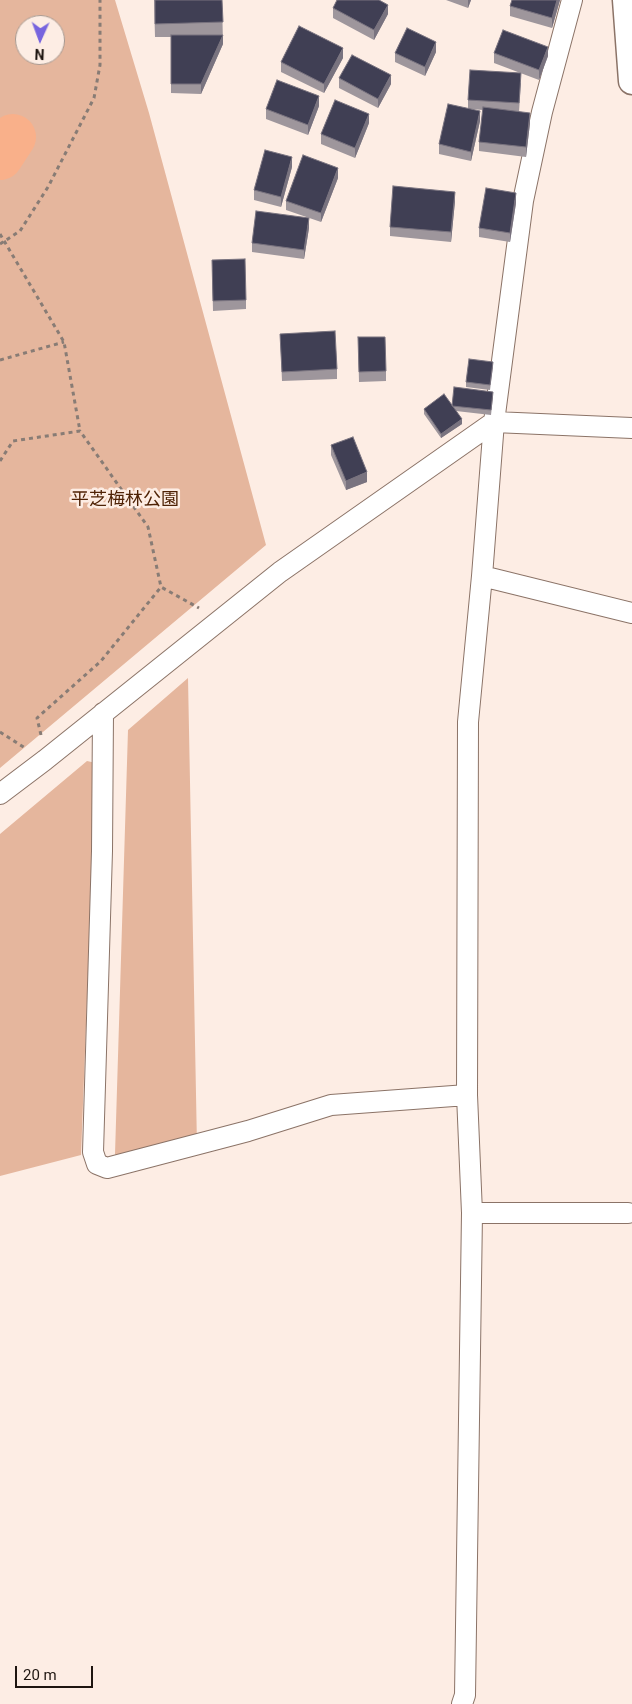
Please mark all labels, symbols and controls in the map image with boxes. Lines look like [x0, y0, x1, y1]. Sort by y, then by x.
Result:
north arrow [15, 15, 65, 65]
text: N [34, 46, 45, 62]
park label: 平芝梅林公園 [71, 489, 179, 511]
scale bar [18, 1656, 95, 1688]
text: 20 m [23, 1666, 57, 1684]

